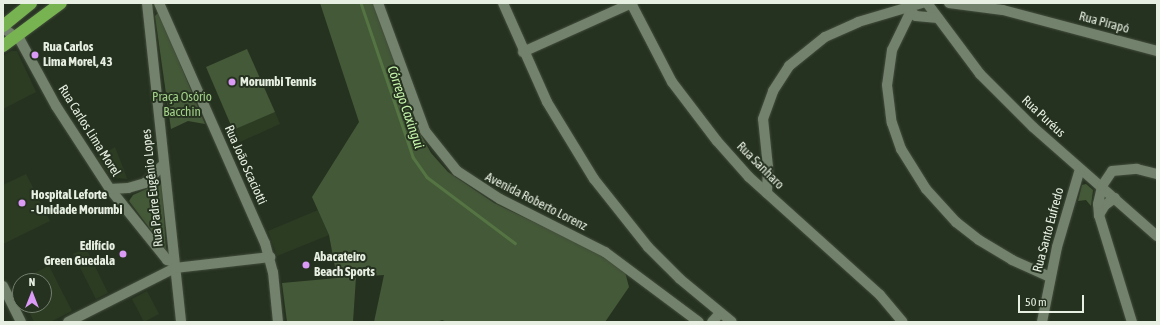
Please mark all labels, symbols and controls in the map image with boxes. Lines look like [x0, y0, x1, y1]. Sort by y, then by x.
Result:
street label: Rua Pirapó [1077, 9, 1131, 37]
place label: Rua Carlos Lima Morel, 43 [43, 40, 113, 71]
marker: Rua Carlos Lima Morel, 43 [30, 50, 40, 60]
water label: Córrego Caxingui [384, 63, 428, 151]
place label: Morumbi Tennis [240, 74, 316, 90]
marker: Morumbi Tennis [227, 77, 237, 87]
street label: Rua Carlos Lima Morel [54, 82, 124, 180]
park label: Praça Osório Bacchin [152, 90, 212, 121]
street label: Rua Puréus [1018, 93, 1068, 141]
street label: Rua João Scaciotti [220, 123, 270, 207]
street label: Rua Padre Eugênio Lopes [139, 128, 167, 248]
street label: Rua Sanharo [733, 139, 787, 193]
street label: Avenida Roberto Lorenz [482, 170, 590, 234]
street label: Rua Santo Eufredo [1030, 186, 1068, 274]
place label: Hospital Leforte - Unidade Morumbi [31, 188, 122, 219]
marker: Hospital Leforte - Unidade Morumbi [16, 197, 28, 209]
place label: Edifício Green Guedala [44, 239, 115, 270]
marker: Edifício Green Guedala [118, 249, 128, 259]
place label: Abacateiro Beach Sports [314, 250, 375, 281]
marker: Abacateiro Beach Sports [301, 260, 311, 270]
north arrow [12, 273, 52, 313]
text: N [29, 276, 35, 288]
scale bar [1020, 287, 1086, 313]
text: 50 m [1025, 295, 1047, 309]

